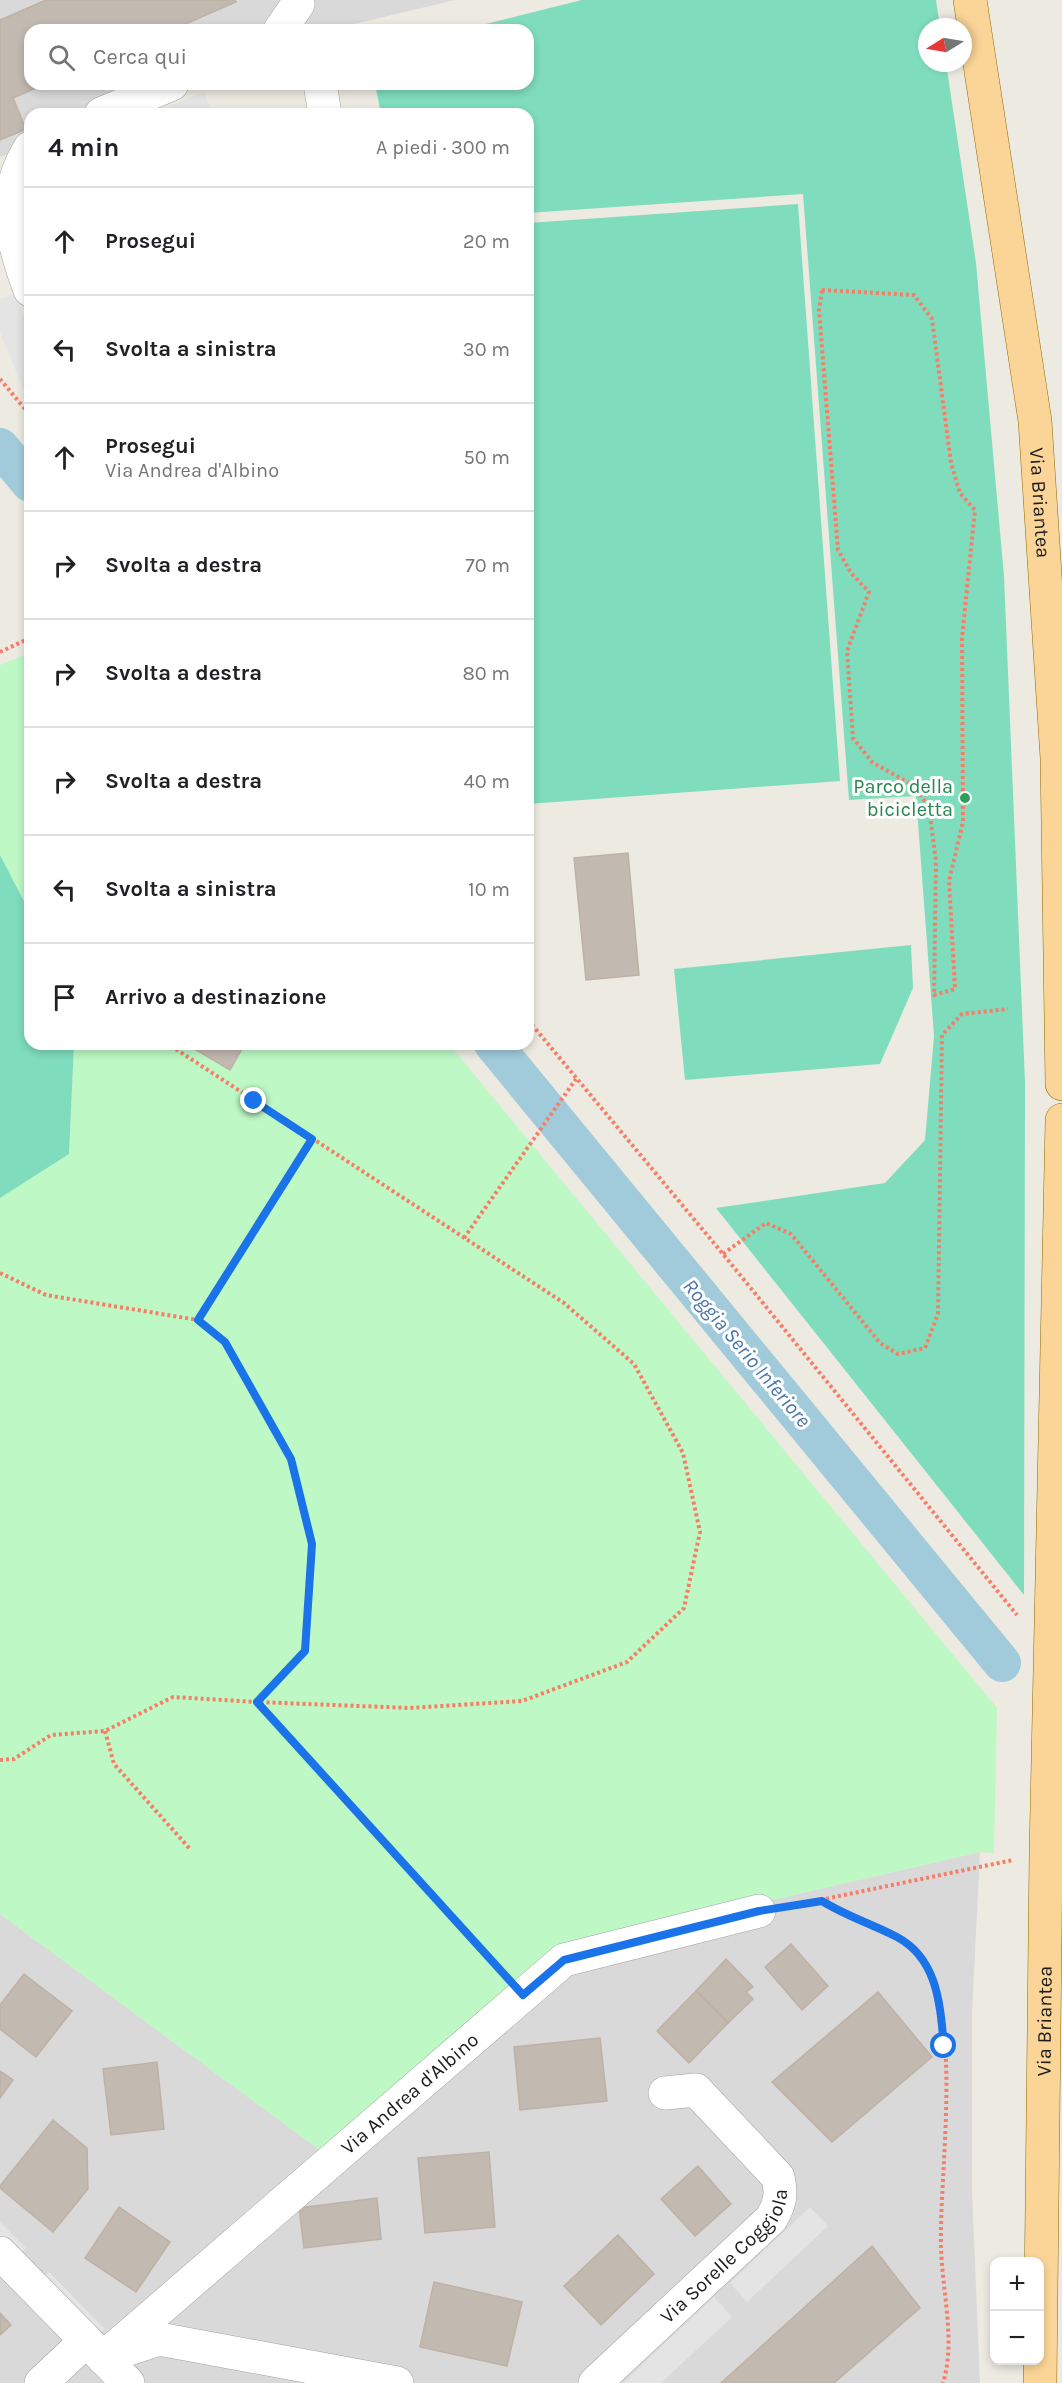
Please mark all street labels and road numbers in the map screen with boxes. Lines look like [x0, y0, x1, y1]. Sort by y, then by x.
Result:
street label: Via Briantea [1025, 447, 1055, 559]
street label: Via Briantea [1032, 1966, 1057, 2076]
street label: Via Andrea d'Albino [336, 2028, 483, 2159]
street label: Via Sorelle Coggiola [656, 2188, 792, 2328]

